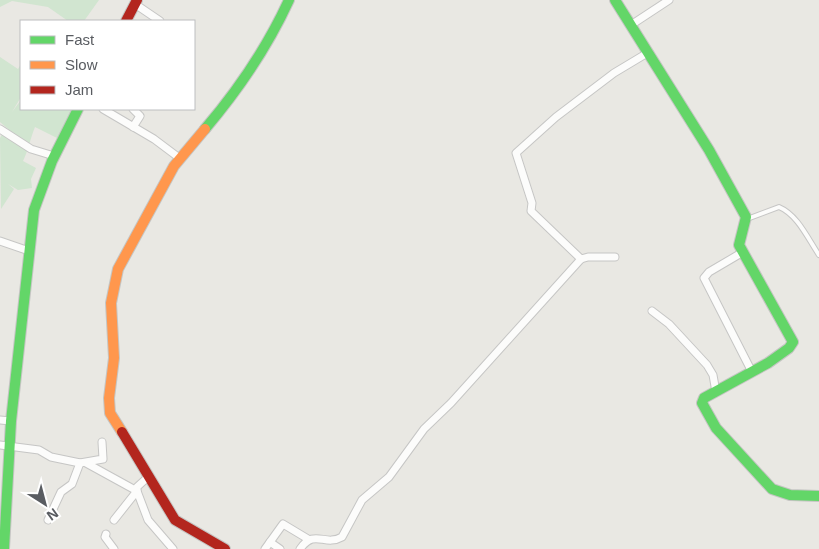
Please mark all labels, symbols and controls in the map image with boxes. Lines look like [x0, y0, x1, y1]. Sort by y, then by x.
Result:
legend [20, 20, 195, 110]
text: Fast [65, 31, 95, 48]
text: Slow [65, 56, 98, 73]
text: Jam [65, 81, 93, 98]
north arrow [20, 479, 70, 529]
text: N [44, 505, 61, 524]

